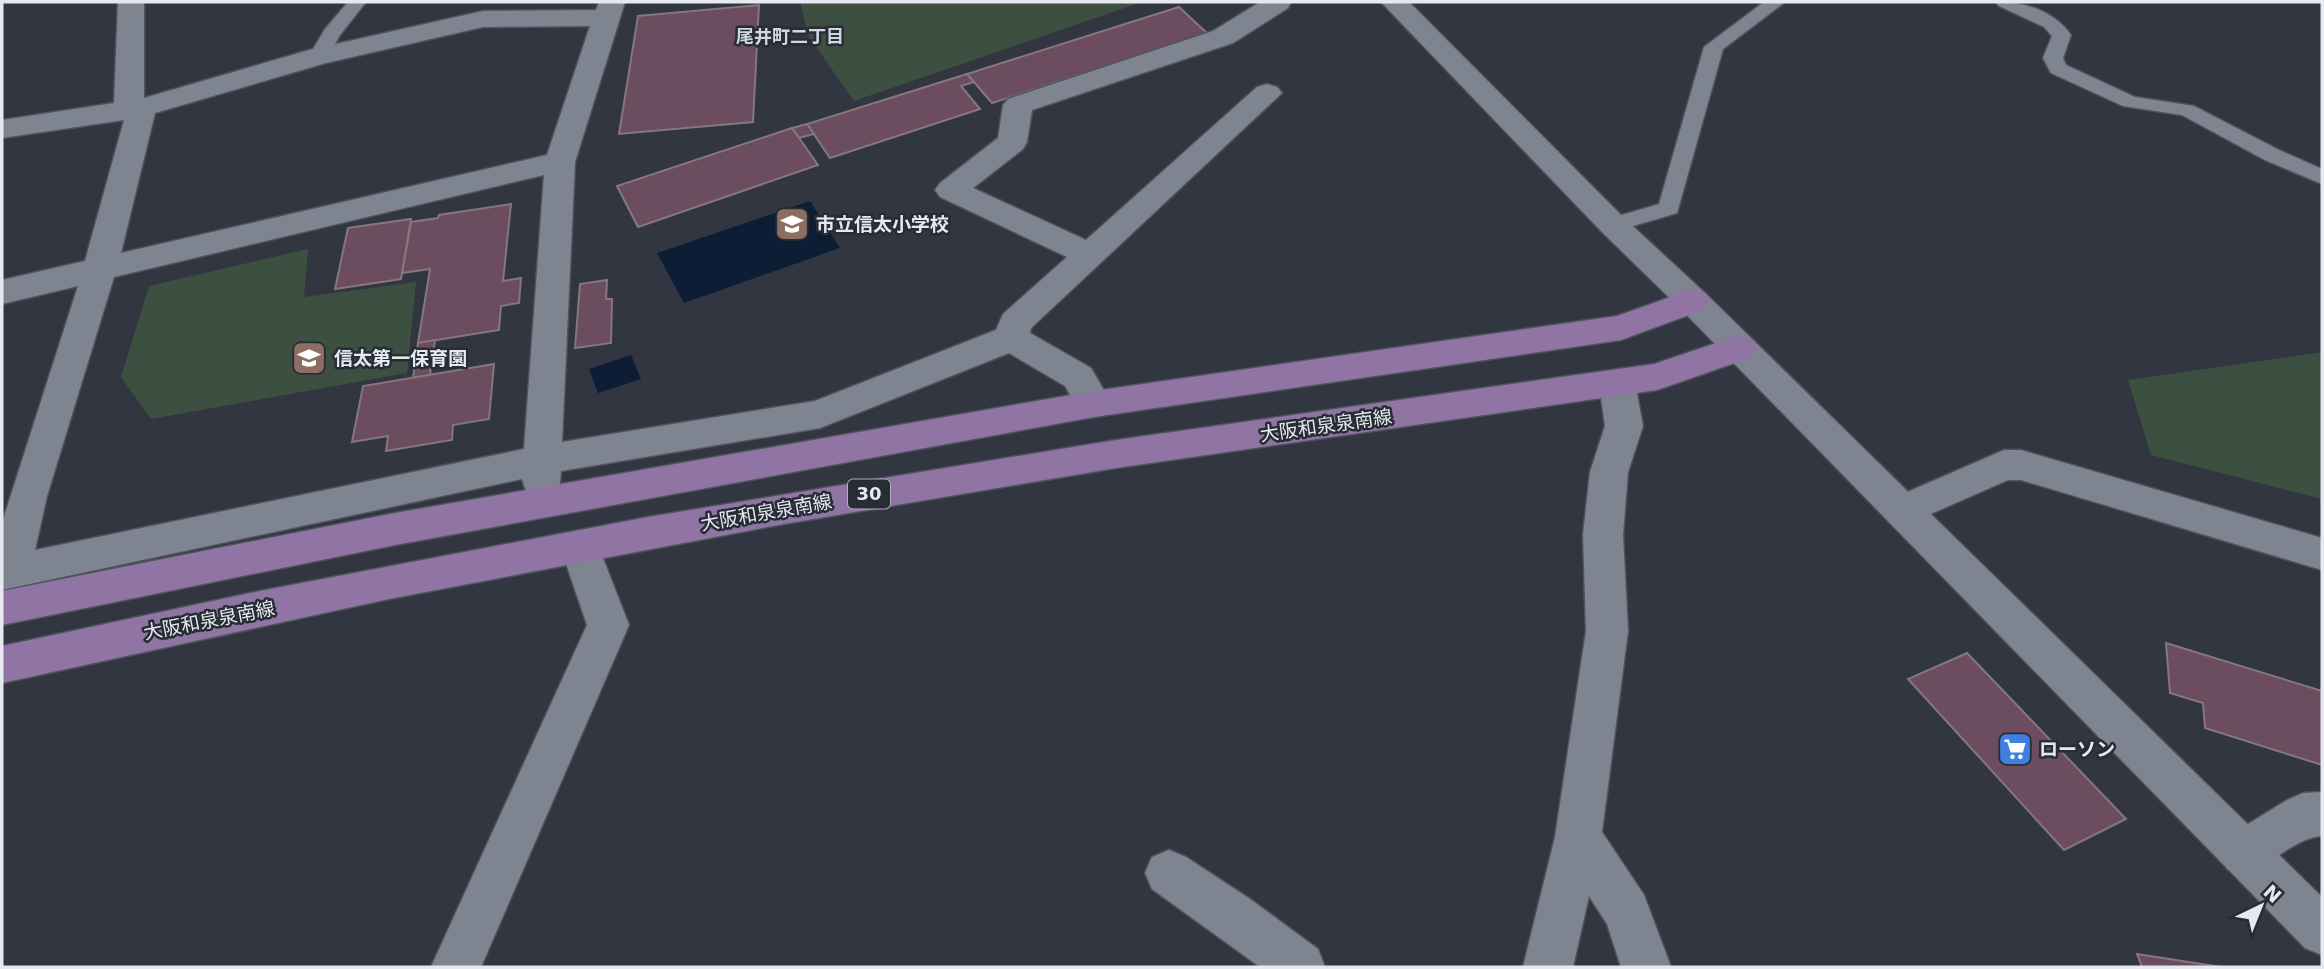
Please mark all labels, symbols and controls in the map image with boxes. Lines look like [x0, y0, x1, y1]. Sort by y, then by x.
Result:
district label: 尾井町二丁目 [736, 26, 844, 47]
school or university icon: 市立信太小学校 [773, 205, 811, 243]
place label: 市立信太小学校 [816, 213, 949, 235]
school or university icon: 信太第一保育園 [290, 339, 328, 377]
place label: 信太第一保育園 [334, 347, 467, 369]
street label: 大阪和泉泉南線 [1259, 405, 1393, 445]
road number: 30 [848, 480, 890, 508]
street label: 大阪和泉泉南線 [699, 490, 833, 534]
street label: 大阪和泉泉南線 [142, 597, 276, 643]
supermarket icon: ローソン [1996, 730, 2034, 768]
place label: ローソン [2039, 738, 2115, 760]
north arrow [2226, 871, 2296, 941]
text: N [2259, 880, 2286, 907]

